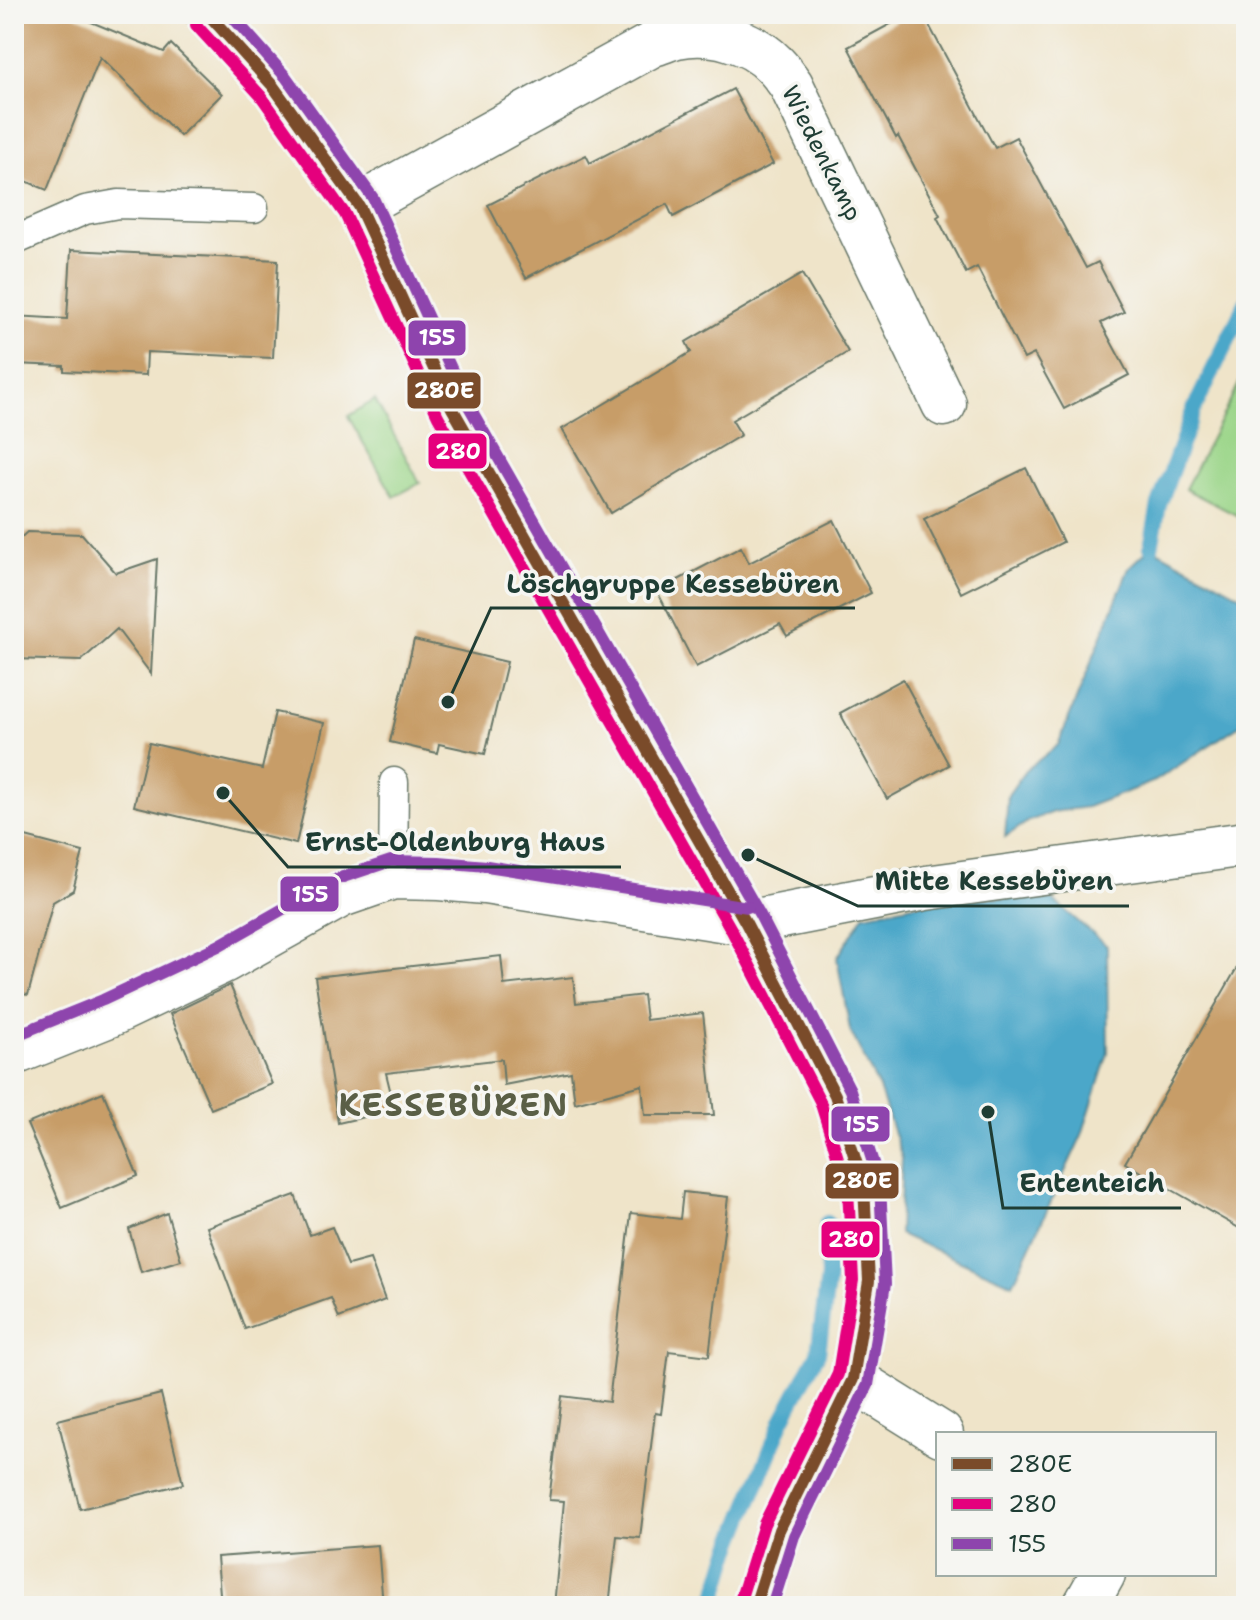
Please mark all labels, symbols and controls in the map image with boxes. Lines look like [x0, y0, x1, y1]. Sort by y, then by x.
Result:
street label: Wiedenkamp [774, 80, 870, 226]
line badge: 155 [407, 319, 467, 357]
text: 155 [418, 323, 456, 352]
line badge: 280E [406, 371, 482, 410]
text: 280E [414, 376, 474, 405]
line badge: 280 [427, 432, 488, 470]
text: 280 [435, 437, 481, 466]
callout: Löschgruppe Kessebüren [491, 558, 855, 608]
text: Löschgruppe Kessebüren [507, 566, 839, 601]
callout: Ernst-Oldenburg Haus [288, 817, 621, 867]
text: Ernst-Oldenburg Haus [305, 824, 605, 859]
callout: Mitte Kessebüren [858, 856, 1129, 906]
text: Mitte Kessebüren [875, 863, 1113, 898]
line badge: 155 [279, 875, 340, 913]
text: 155 [291, 880, 329, 909]
district label: KESSEBÜREN [339, 1083, 569, 1126]
line badge: 155 [830, 1105, 891, 1143]
text: 155 [842, 1110, 880, 1139]
callout: Ententeich [1003, 1158, 1181, 1208]
line badge: 280E [824, 1162, 900, 1200]
text: Ententeich [1019, 1165, 1165, 1200]
text: 280E [832, 1166, 892, 1195]
line badge: 280 [820, 1220, 881, 1259]
text: 280 [828, 1225, 874, 1254]
legend [936, 1432, 1216, 1576]
text: 280E [1008, 1448, 1072, 1480]
text: 280 [1008, 1488, 1057, 1520]
text: 155 [1008, 1528, 1046, 1560]

